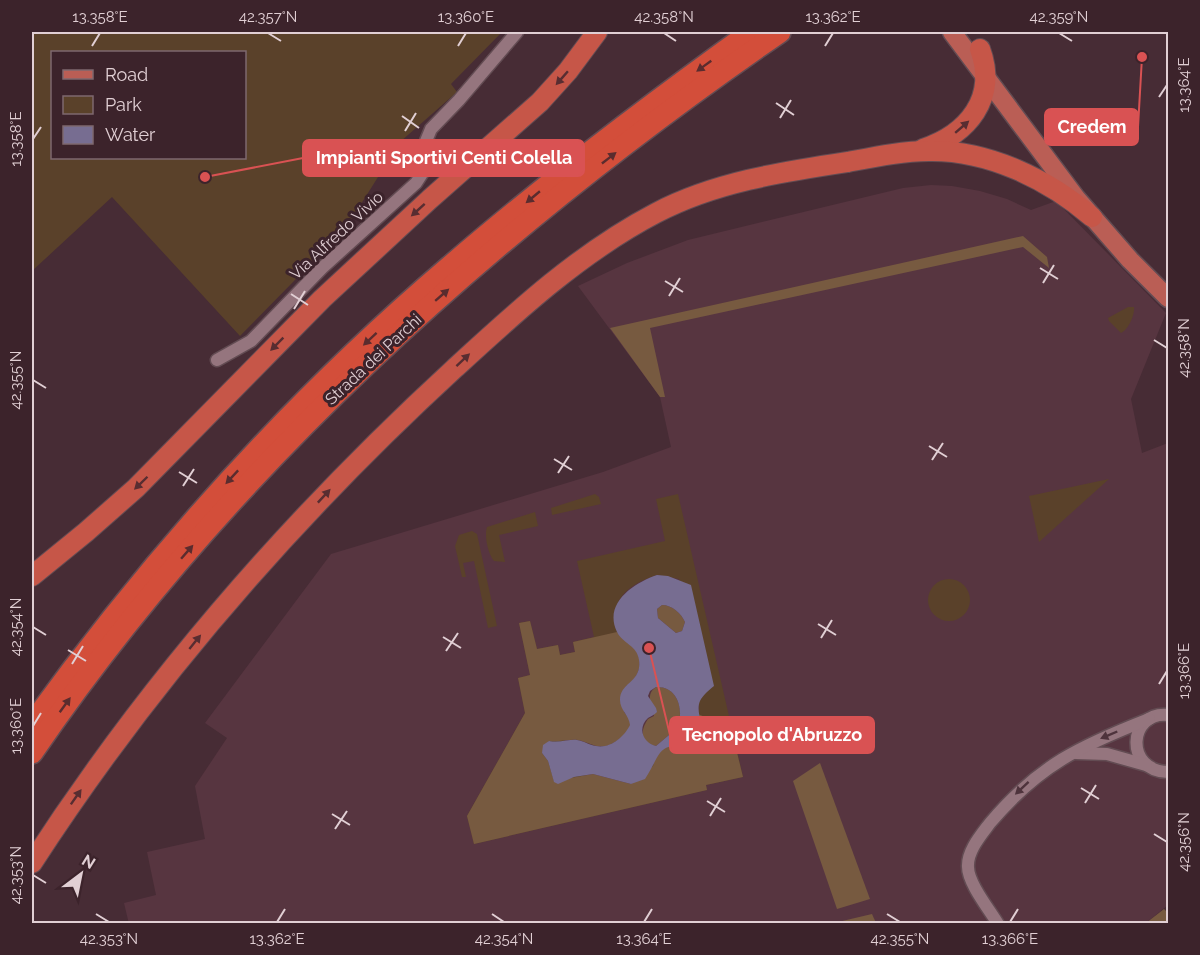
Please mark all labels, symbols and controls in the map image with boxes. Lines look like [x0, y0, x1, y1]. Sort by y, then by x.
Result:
text: 13.358°E [72, 8, 128, 26]
text: 42.357°N [239, 8, 297, 26]
text: 13.360°E [438, 8, 494, 26]
text: 42.358°N [634, 8, 694, 26]
text: 13.362°E [805, 8, 861, 26]
text: 42.359°N [1030, 8, 1088, 26]
legend [51, 51, 246, 159]
text: 13.364°E [1175, 57, 1193, 113]
one-way arrow [696, 60, 712, 72]
text: Road [105, 64, 148, 85]
one-way arrow [556, 70, 569, 85]
text: Park [105, 94, 142, 115]
callout: Credem [1045, 109, 1138, 145]
text: 13.358°E [7, 111, 25, 167]
text: Credem [1057, 116, 1127, 137]
one-way arrow [954, 121, 969, 134]
text: Water [105, 124, 156, 145]
callout: Impianti Sportivi Centi Colella [303, 140, 584, 176]
text: Impianti Sportivi Centi Colella [316, 147, 572, 168]
one-way arrow [601, 152, 616, 164]
street label: Via Alfredo Vivio [286, 187, 387, 283]
one-way arrow [525, 191, 541, 204]
one-way arrow [411, 203, 426, 217]
one-way arrow [434, 289, 449, 302]
street label: Strada dei Parchi [321, 310, 425, 409]
text: 42.358°N [1175, 318, 1193, 378]
one-way arrow [362, 332, 377, 346]
one-way arrow [271, 337, 285, 351]
text: 42.355°N [7, 351, 25, 409]
one-way arrow [456, 353, 471, 367]
one-way arrow [226, 470, 240, 484]
one-way arrow [134, 476, 148, 490]
one-way arrow [317, 489, 330, 504]
one-way arrow [180, 545, 193, 560]
text: 42.354°N [7, 598, 25, 656]
one-way arrow [188, 635, 200, 650]
text: 13.366°E [1175, 643, 1193, 699]
text: 13.360°E [7, 698, 25, 754]
one-way arrow [59, 698, 71, 713]
callout: Tecnopolo d'Abruzzo [670, 717, 874, 753]
text: Tecnopolo d'Abruzzo [682, 724, 862, 745]
one-way arrow [1099, 730, 1117, 740]
one-way arrow [1015, 781, 1030, 794]
one-way arrow [70, 789, 81, 805]
text: 42.356°N [1175, 812, 1193, 872]
north arrow [51, 844, 111, 904]
text: 42.353°N [7, 846, 25, 904]
text: N [78, 850, 99, 873]
text: 42.353°N [80, 930, 138, 948]
text: 13.362°E [249, 930, 305, 948]
text: 42.354°N [475, 930, 533, 948]
text: 13.364°E [616, 930, 672, 948]
text: 42.355°N [871, 930, 929, 948]
text: 13.366°E [982, 930, 1038, 948]

